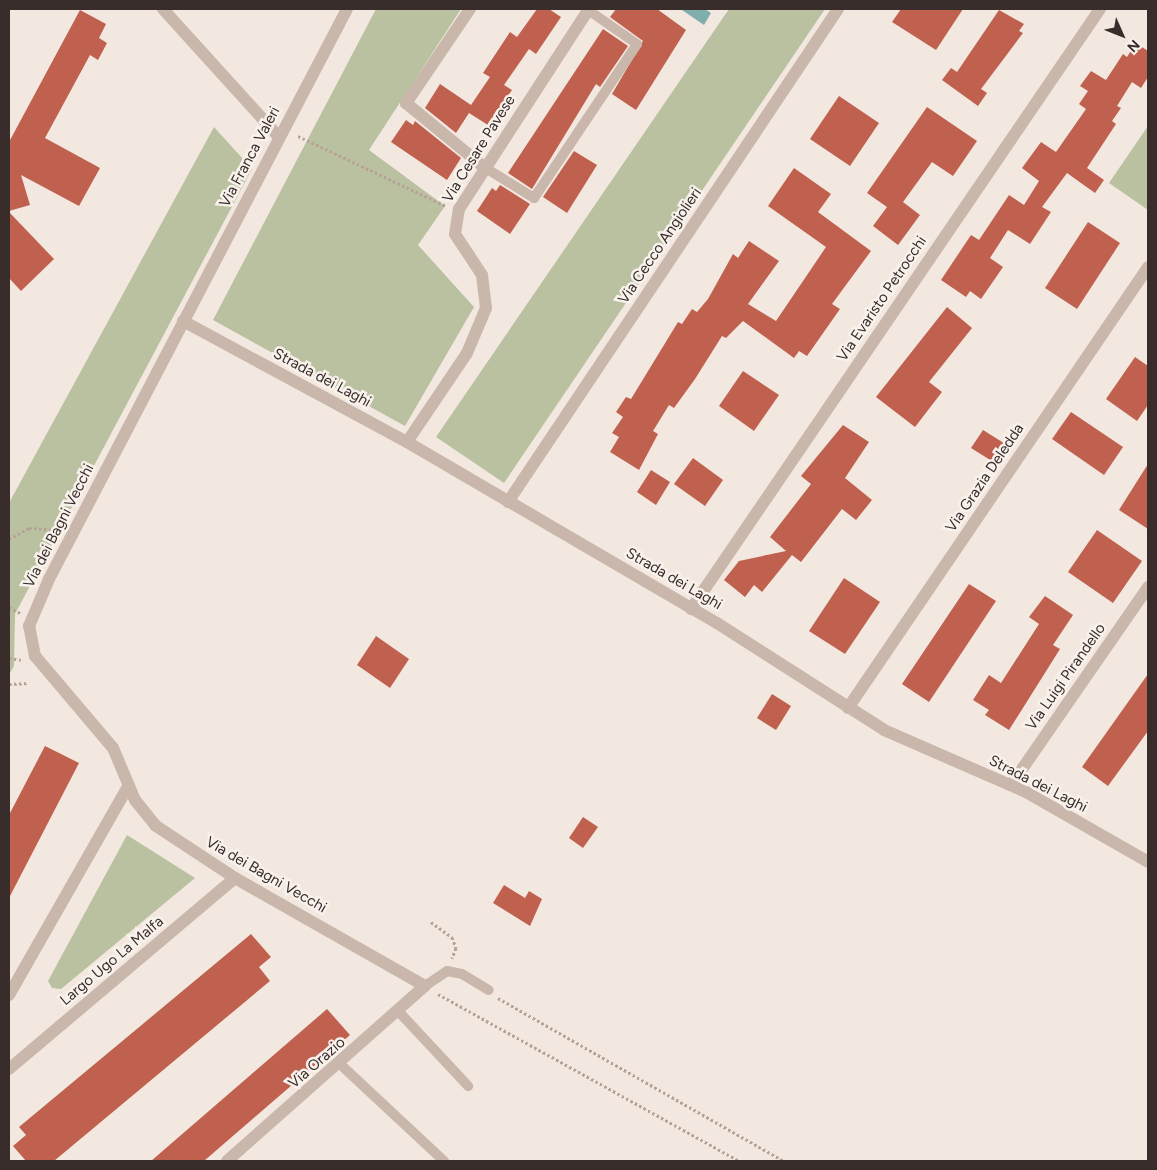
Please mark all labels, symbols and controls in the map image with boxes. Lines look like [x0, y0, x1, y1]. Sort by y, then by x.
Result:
north arrow [1097, 10, 1147, 60]
text: N [1123, 36, 1143, 56]
street label: Via Cesare Pavese [439, 92, 519, 206]
street label: Via Franca Valeri [216, 104, 284, 210]
street label: Via Cecco Angiolieri [615, 185, 705, 307]
street label: Via Evaristo Petrocchi [833, 233, 931, 365]
street label: Strada dei Laghi [270, 345, 374, 411]
street label: Via Grazia Deledda [942, 420, 1028, 536]
street label: Via dei Bagni Vecchi [20, 461, 98, 591]
street label: Strada dei Laghi [623, 544, 725, 614]
street label: Via Luigi Pirandello [1022, 620, 1110, 734]
street label: Strada dei Laghi [986, 751, 1090, 817]
street label: Via dei Bagni Vecchi [202, 833, 330, 917]
street label: Largo Ugo La Malfa [57, 912, 167, 1010]
street label: Via Orazio [285, 1034, 349, 1092]

